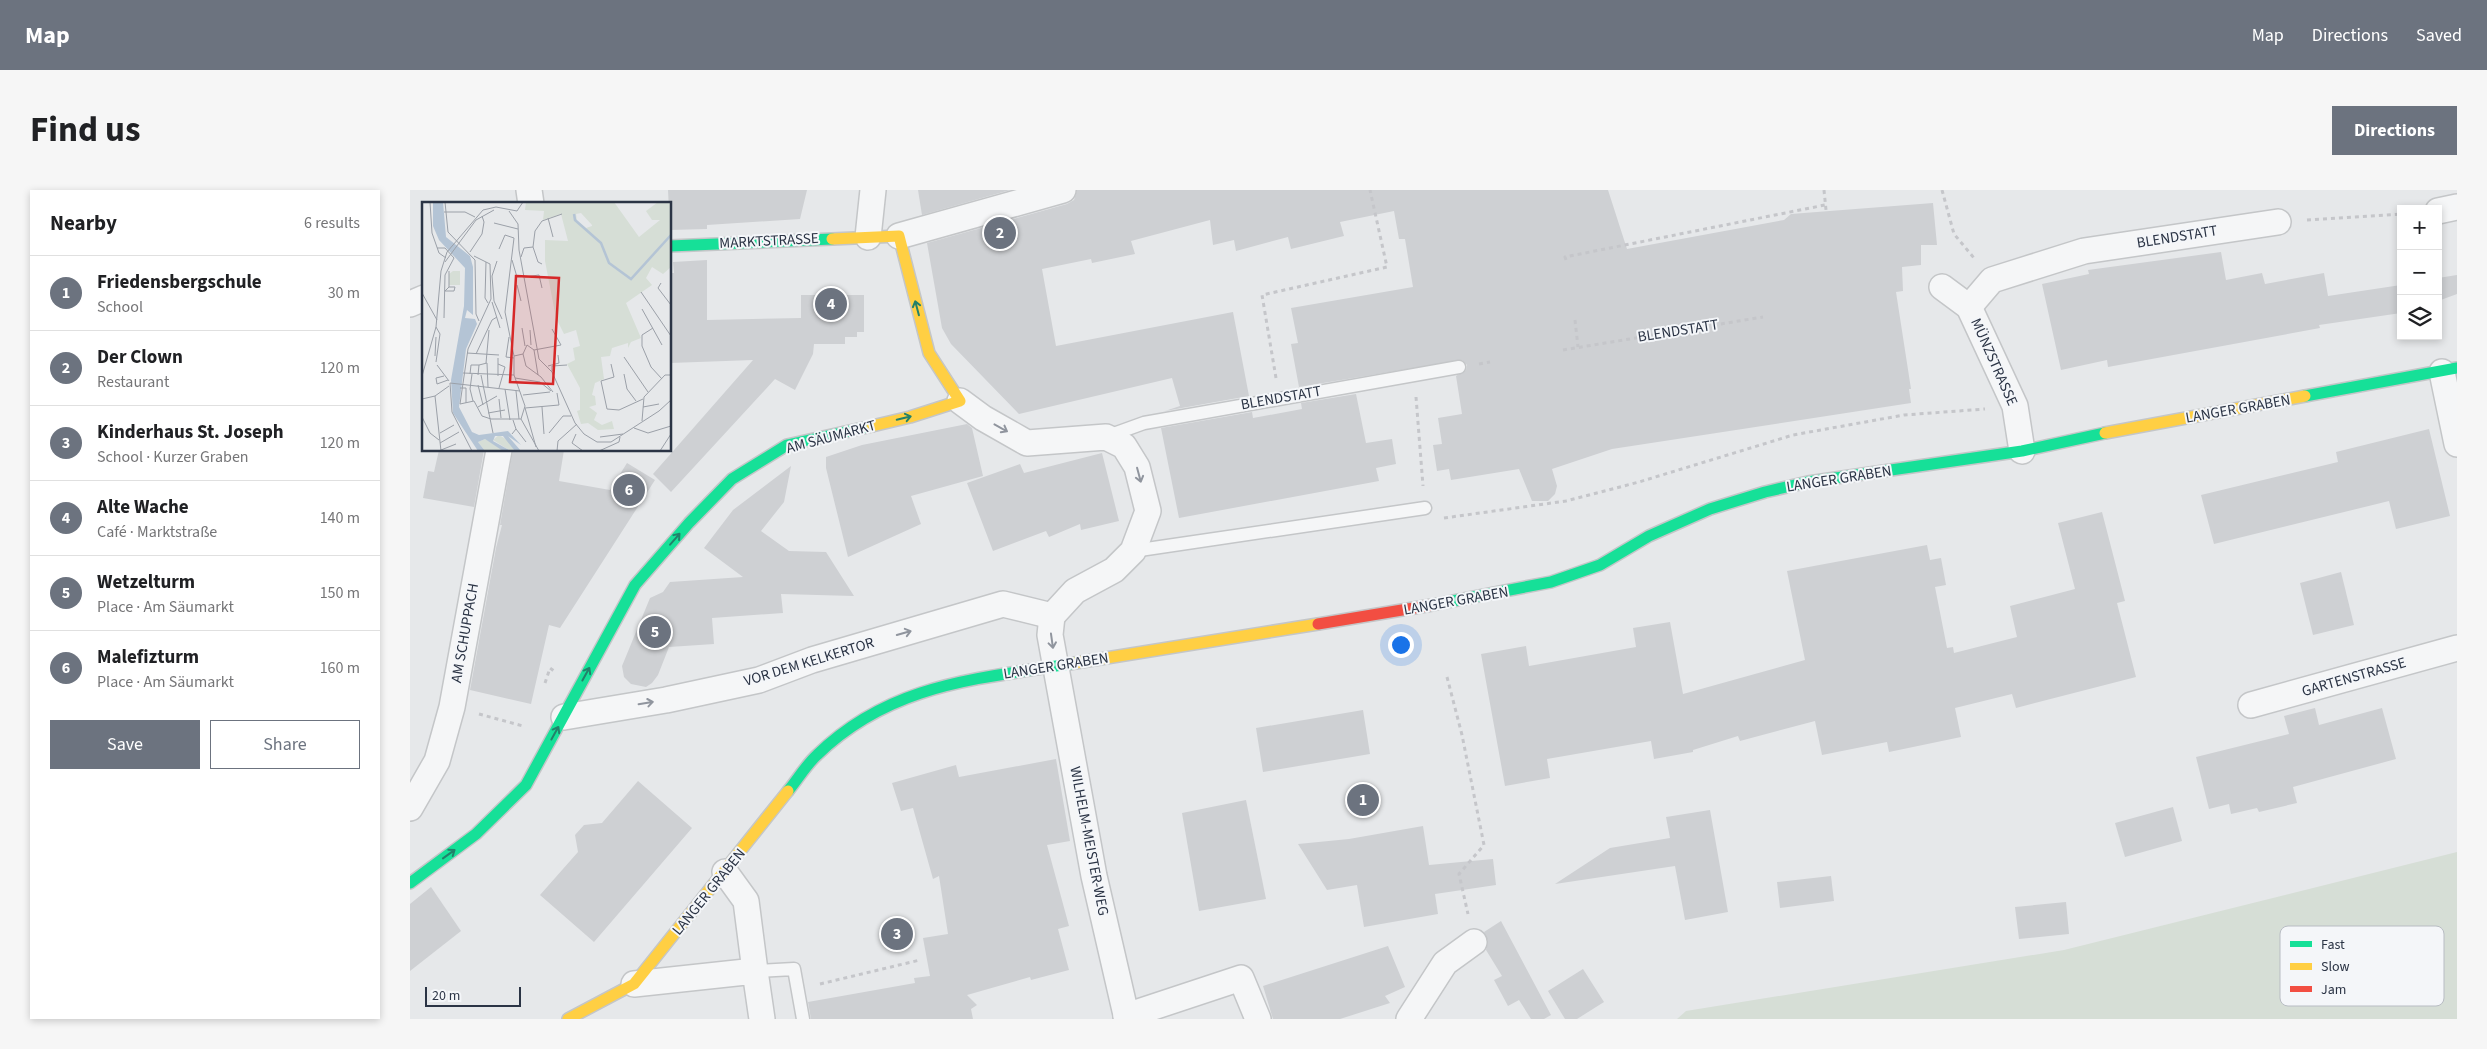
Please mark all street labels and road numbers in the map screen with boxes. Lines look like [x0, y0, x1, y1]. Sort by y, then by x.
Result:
street label: BLENDSTATT [2135, 220, 2219, 254]
street label: MARKTSTRASSE [719, 228, 819, 254]
street label: BLENDSTATT [1636, 314, 1720, 348]
street label: MÜNZSTRASSE [1965, 315, 2023, 409]
street label: BLENDSTATT [1239, 381, 1323, 415]
street label: LANGER GRABEN [2184, 389, 2292, 429]
street label: AM SÄUMARKT [784, 415, 878, 459]
street label: LANGER GRABEN [1785, 460, 1893, 498]
street label: LANGER GRABEN [1402, 581, 1510, 621]
street label: AM SCHUPPACH [446, 582, 484, 684]
street label: VOR DEM KELKERTOR [741, 632, 877, 692]
street label: LANGER GRABEN [1002, 647, 1110, 685]
street label: GARTENSTRASSE [2299, 652, 2409, 702]
street label: WILHELM-MEISTER-WEG [1064, 765, 1114, 917]
street label: LANGER GRABEN [667, 844, 751, 940]

